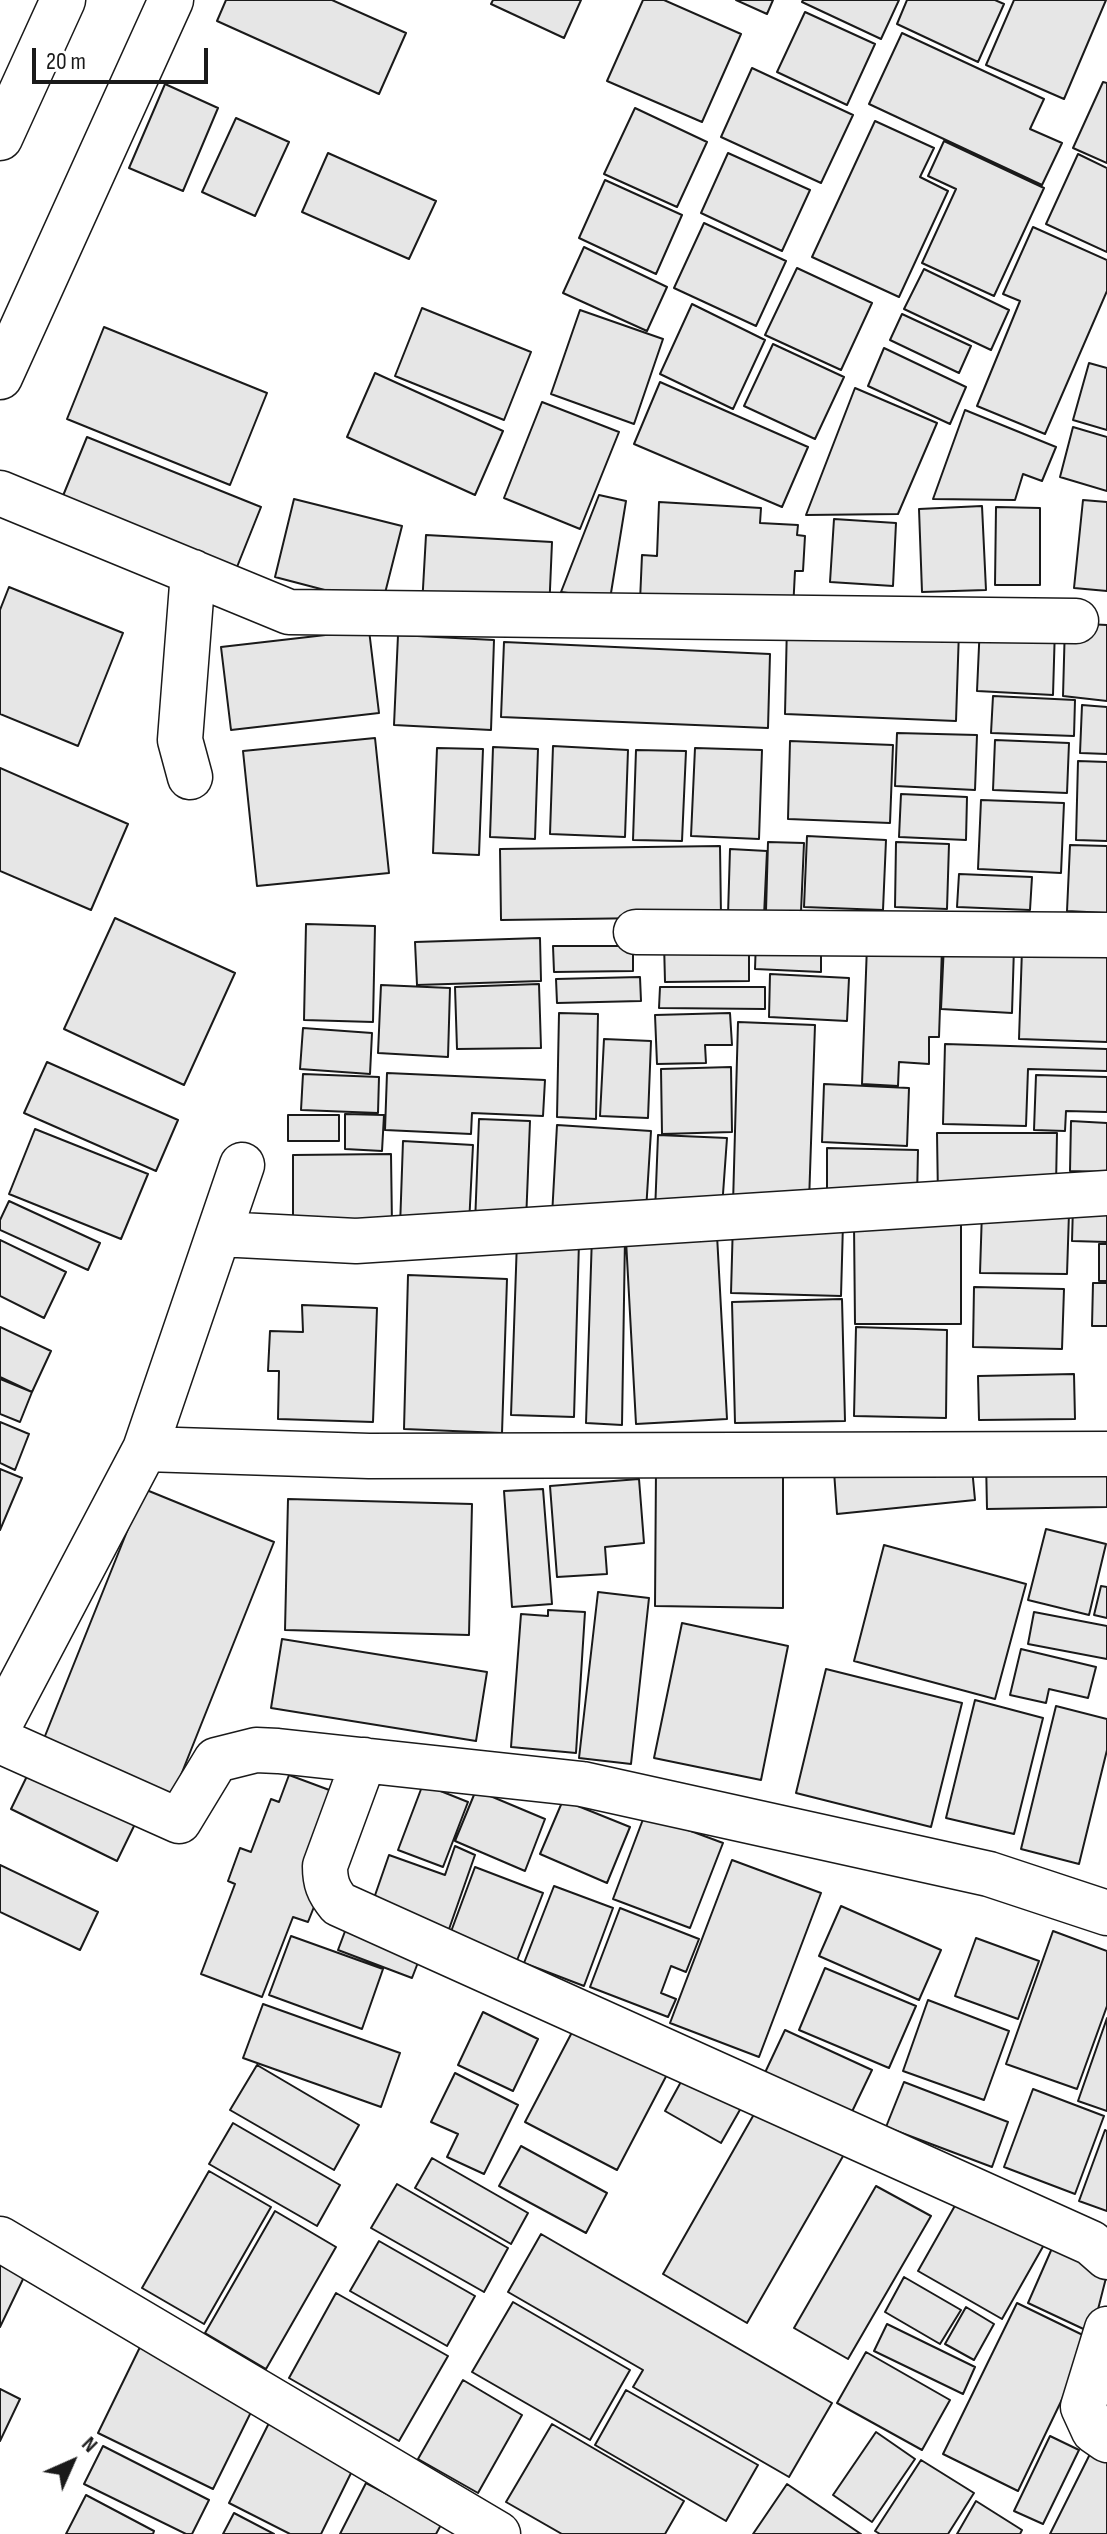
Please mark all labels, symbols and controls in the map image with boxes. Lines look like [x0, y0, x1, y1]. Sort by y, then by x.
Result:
scale bar [36, 32, 212, 82]
text: 20 m [46, 47, 86, 76]
north arrow [32, 2422, 112, 2502]
text: N [76, 2431, 103, 2458]

